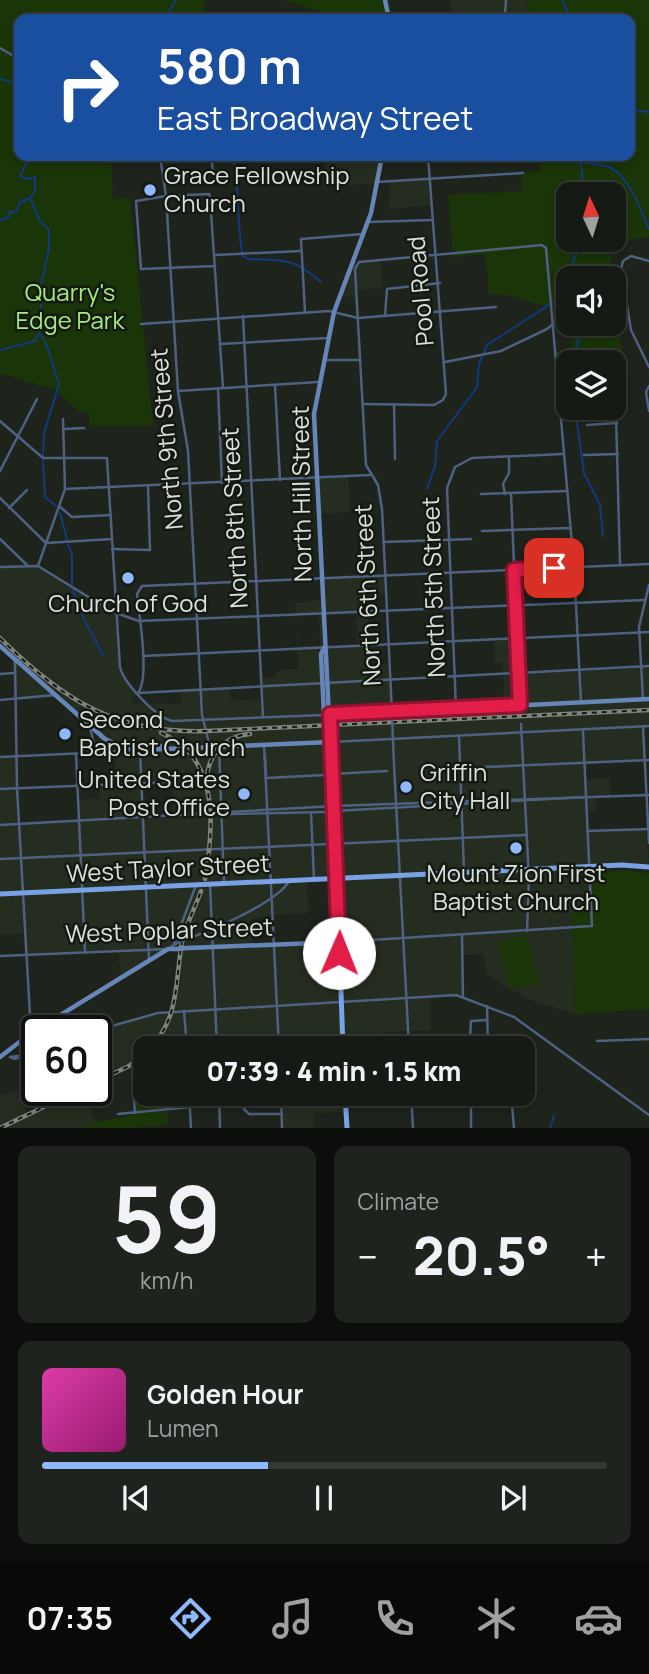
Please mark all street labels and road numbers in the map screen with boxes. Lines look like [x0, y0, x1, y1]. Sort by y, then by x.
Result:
street label: Pool Road [398, 235, 441, 347]
street label: North 9th Street [141, 347, 190, 531]
street label: North Hill Street [282, 406, 319, 583]
street label: North 8th Street [212, 427, 255, 609]
street label: North 5th Street [413, 496, 452, 678]
street label: North 6th Street [345, 503, 388, 687]
street label: West Taylor Street [65, 846, 270, 889]
street label: West Poplar Street [65, 909, 273, 950]

